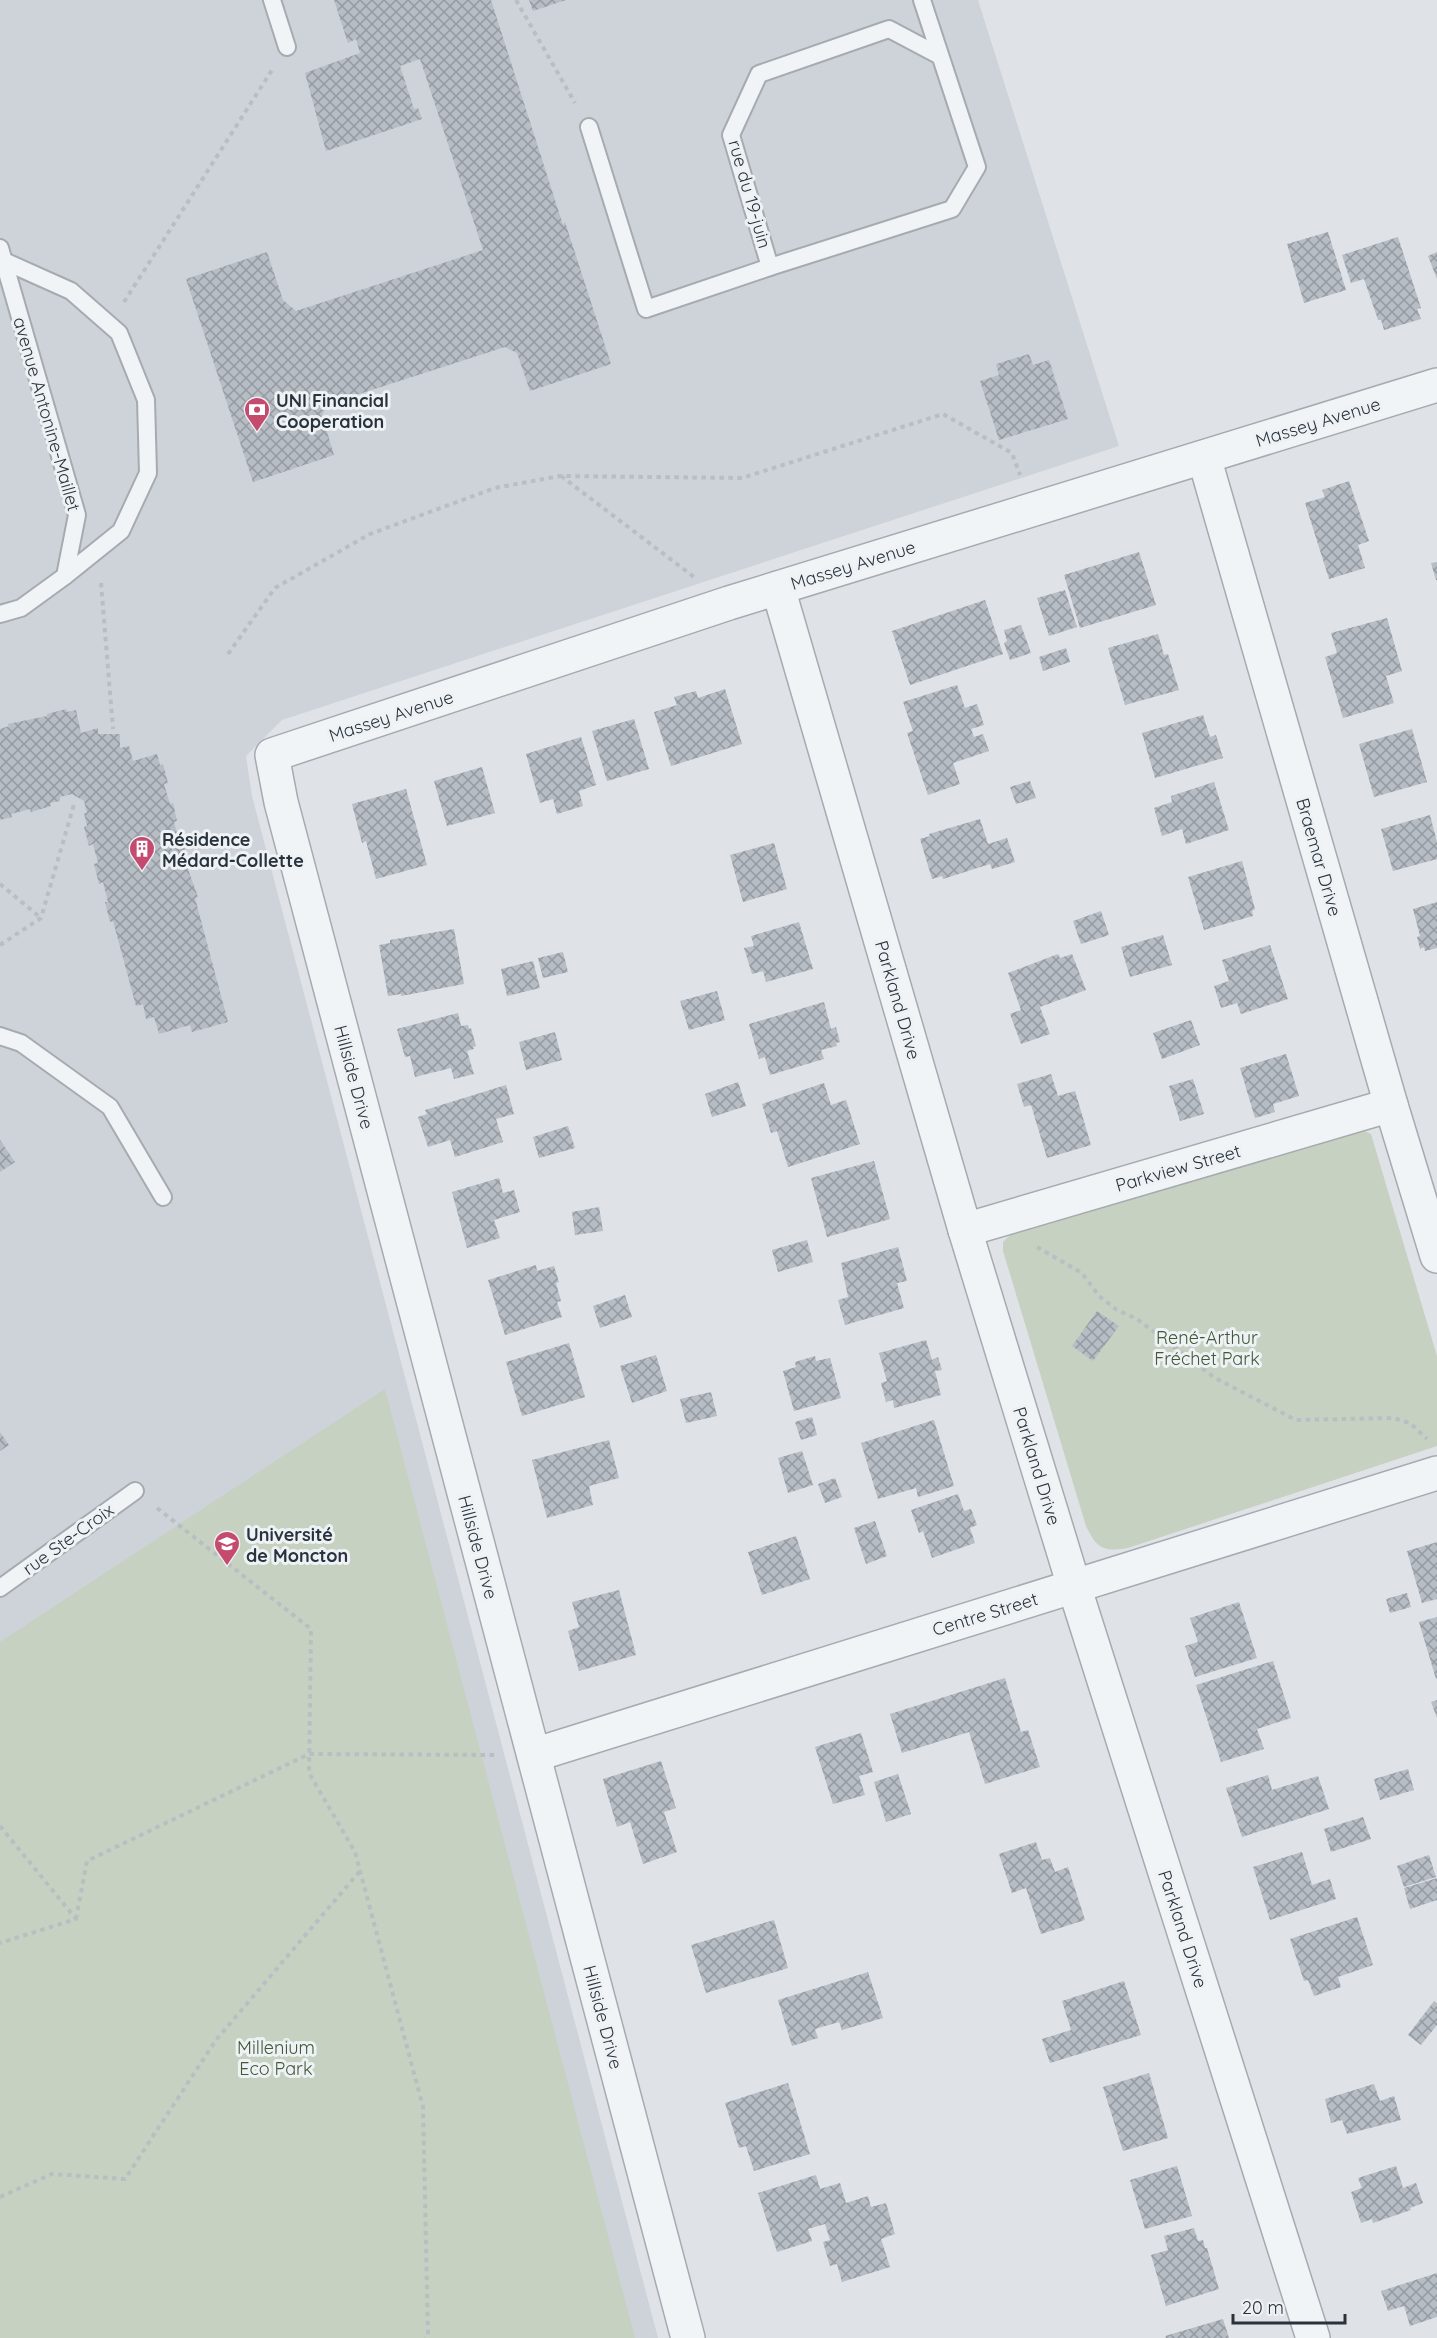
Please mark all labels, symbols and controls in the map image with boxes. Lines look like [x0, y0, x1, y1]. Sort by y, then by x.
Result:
street label: rue du 19-juin [724, 137, 776, 251]
street label: avenue Antonine-Maillet [8, 314, 86, 514]
place label: UNI Financial Cooperation [276, 389, 389, 433]
street label: Massey Avenue [1253, 392, 1383, 452]
bank icon: UNI Financial Cooperation [242, 395, 272, 433]
street label: Massey Avenue [788, 535, 918, 595]
street label: Massey Avenue [326, 685, 456, 747]
street label: Braemar Drive [1291, 795, 1347, 919]
place label: Résidence Médard-Collette [162, 828, 304, 872]
building icon: Résidence Médard-Collette [127, 834, 157, 872]
street label: Parkland Drive [870, 938, 926, 1062]
street label: Hillside Drive [329, 1022, 379, 1132]
street label: Parkview Street [1113, 1139, 1243, 1197]
park label: René-Arthur Fréchet Park [1154, 1326, 1260, 1370]
street label: Parkland Drive [1008, 1404, 1066, 1528]
street label: Hillside Drive [453, 1492, 503, 1602]
street label: rue Ste-Croix [18, 1498, 118, 1580]
place label: Université de Moncton [246, 1523, 348, 1567]
school or university icon: Université de Moncton [212, 1529, 242, 1567]
street label: Centre Street [929, 1587, 1041, 1641]
street label: Parkland Drive [1153, 1867, 1213, 1991]
street label: Hillside Drive [578, 1962, 628, 2072]
park label: Millenium Eco Park [237, 2036, 315, 2080]
scale bar [1233, 2287, 1346, 2325]
text: 20 m [1242, 2296, 1284, 2319]

